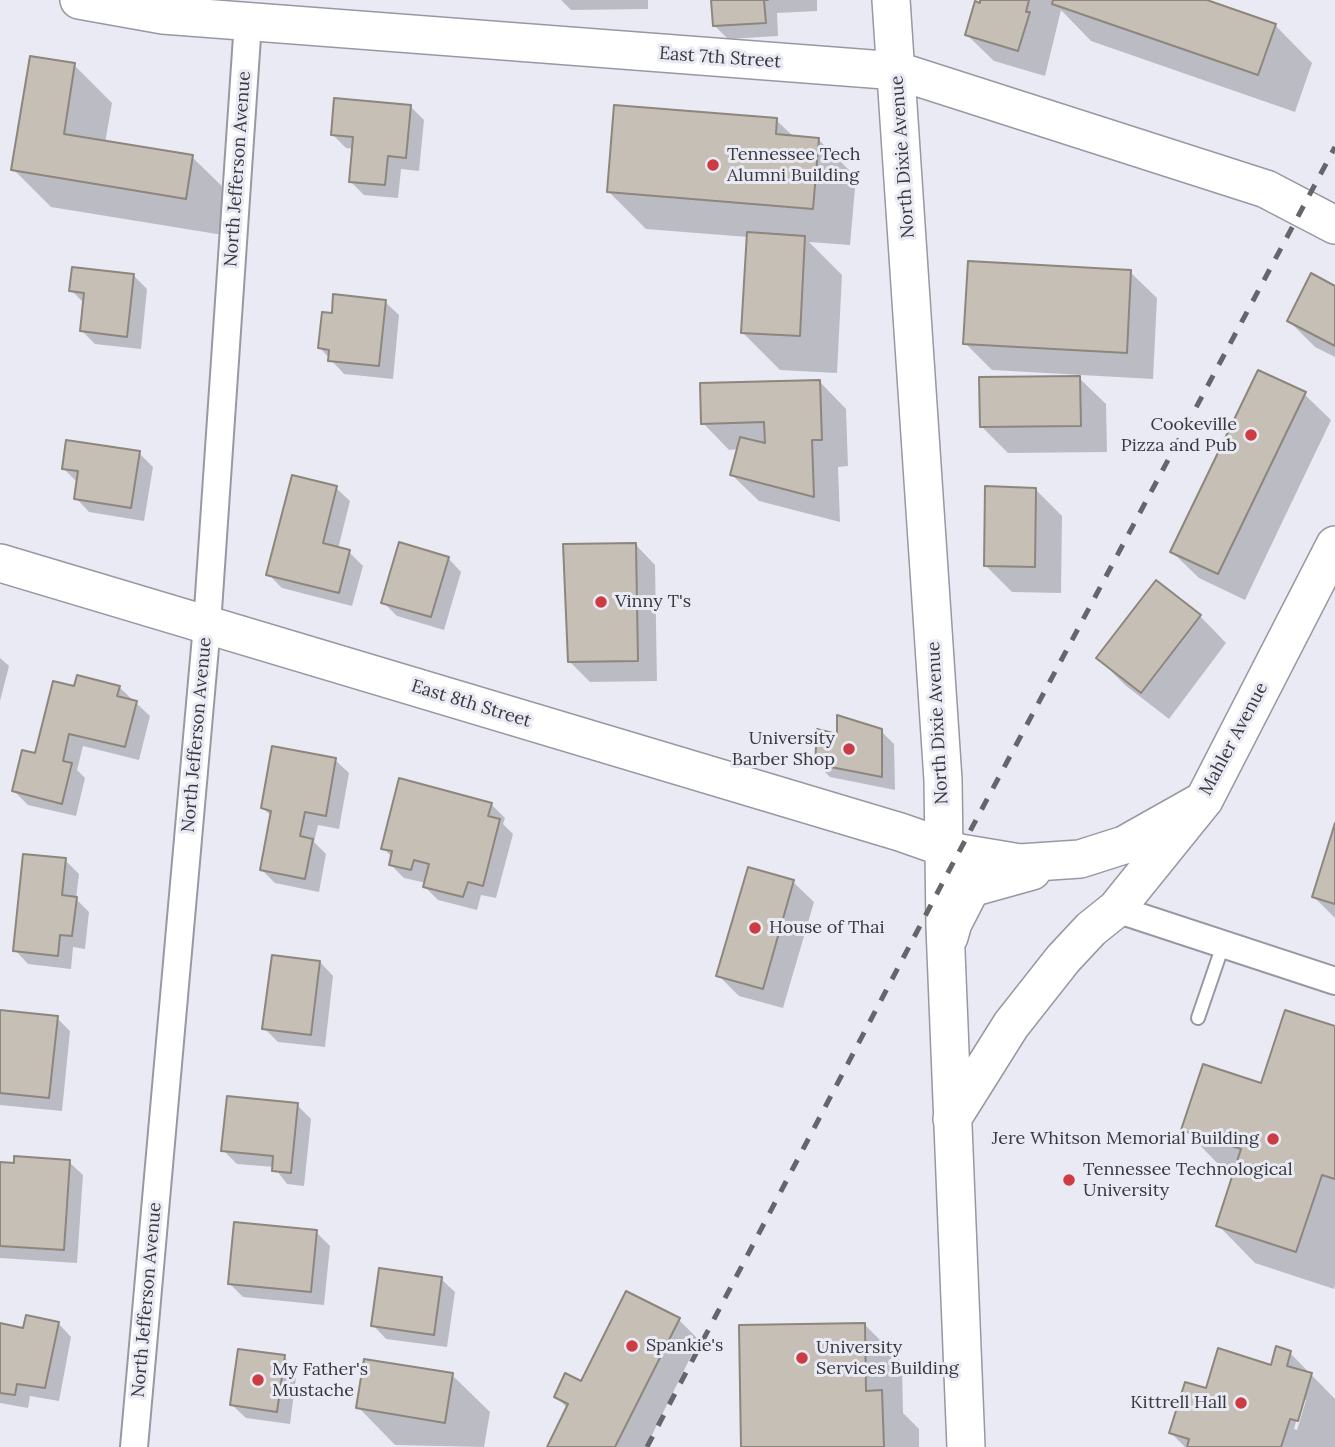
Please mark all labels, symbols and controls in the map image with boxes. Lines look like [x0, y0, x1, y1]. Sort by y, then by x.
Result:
street label: East 7th Street [658, 43, 782, 73]
street label: North Jefferson Avenue [220, 70, 256, 268]
street label: North Dixie Avenue [887, 75, 919, 239]
place label: Tennessee Tech Alumni Building [727, 144, 860, 186]
marker: Tennessee Tech Alumni Building [705, 157, 721, 173]
place label: Cookeville Pizza and Pub [1121, 414, 1237, 457]
marker: Cookeville Pizza and Pub [1243, 427, 1259, 443]
place label: Vinny T's [615, 591, 691, 613]
marker: Vinny T's [593, 594, 609, 610]
street label: North Jefferson Avenue [178, 636, 216, 834]
street label: North Dixie Avenue [923, 641, 953, 805]
street label: East 8th Street [408, 676, 534, 732]
street label: Mahler Avenue [1195, 679, 1273, 799]
place label: University Barber Shop [732, 728, 835, 770]
marker: University Barber Shop [841, 741, 857, 757]
place label: House of Thai [769, 917, 885, 939]
marker: House of Thai [747, 920, 763, 936]
place label: Jere Whitson Memorial Building [992, 1128, 1259, 1150]
marker: Jere Whitson Memorial Building [1265, 1131, 1281, 1147]
place label: Tennessee Technological University [1083, 1159, 1293, 1202]
marker: Tennessee Technological University [1061, 1172, 1077, 1188]
street label: North Jefferson Avenue [128, 1201, 166, 1399]
place label: Spankie's [646, 1335, 723, 1357]
place label: University Services Building [816, 1337, 959, 1380]
marker: Spankie's [624, 1338, 640, 1354]
marker: University Services Building [794, 1350, 810, 1366]
place label: My Father's Mustache [272, 1359, 368, 1402]
marker: My Father's Mustache [250, 1372, 266, 1388]
place label: Kittrell Hall [1130, 1392, 1227, 1414]
marker: Kittrell Hall [1233, 1395, 1249, 1411]

